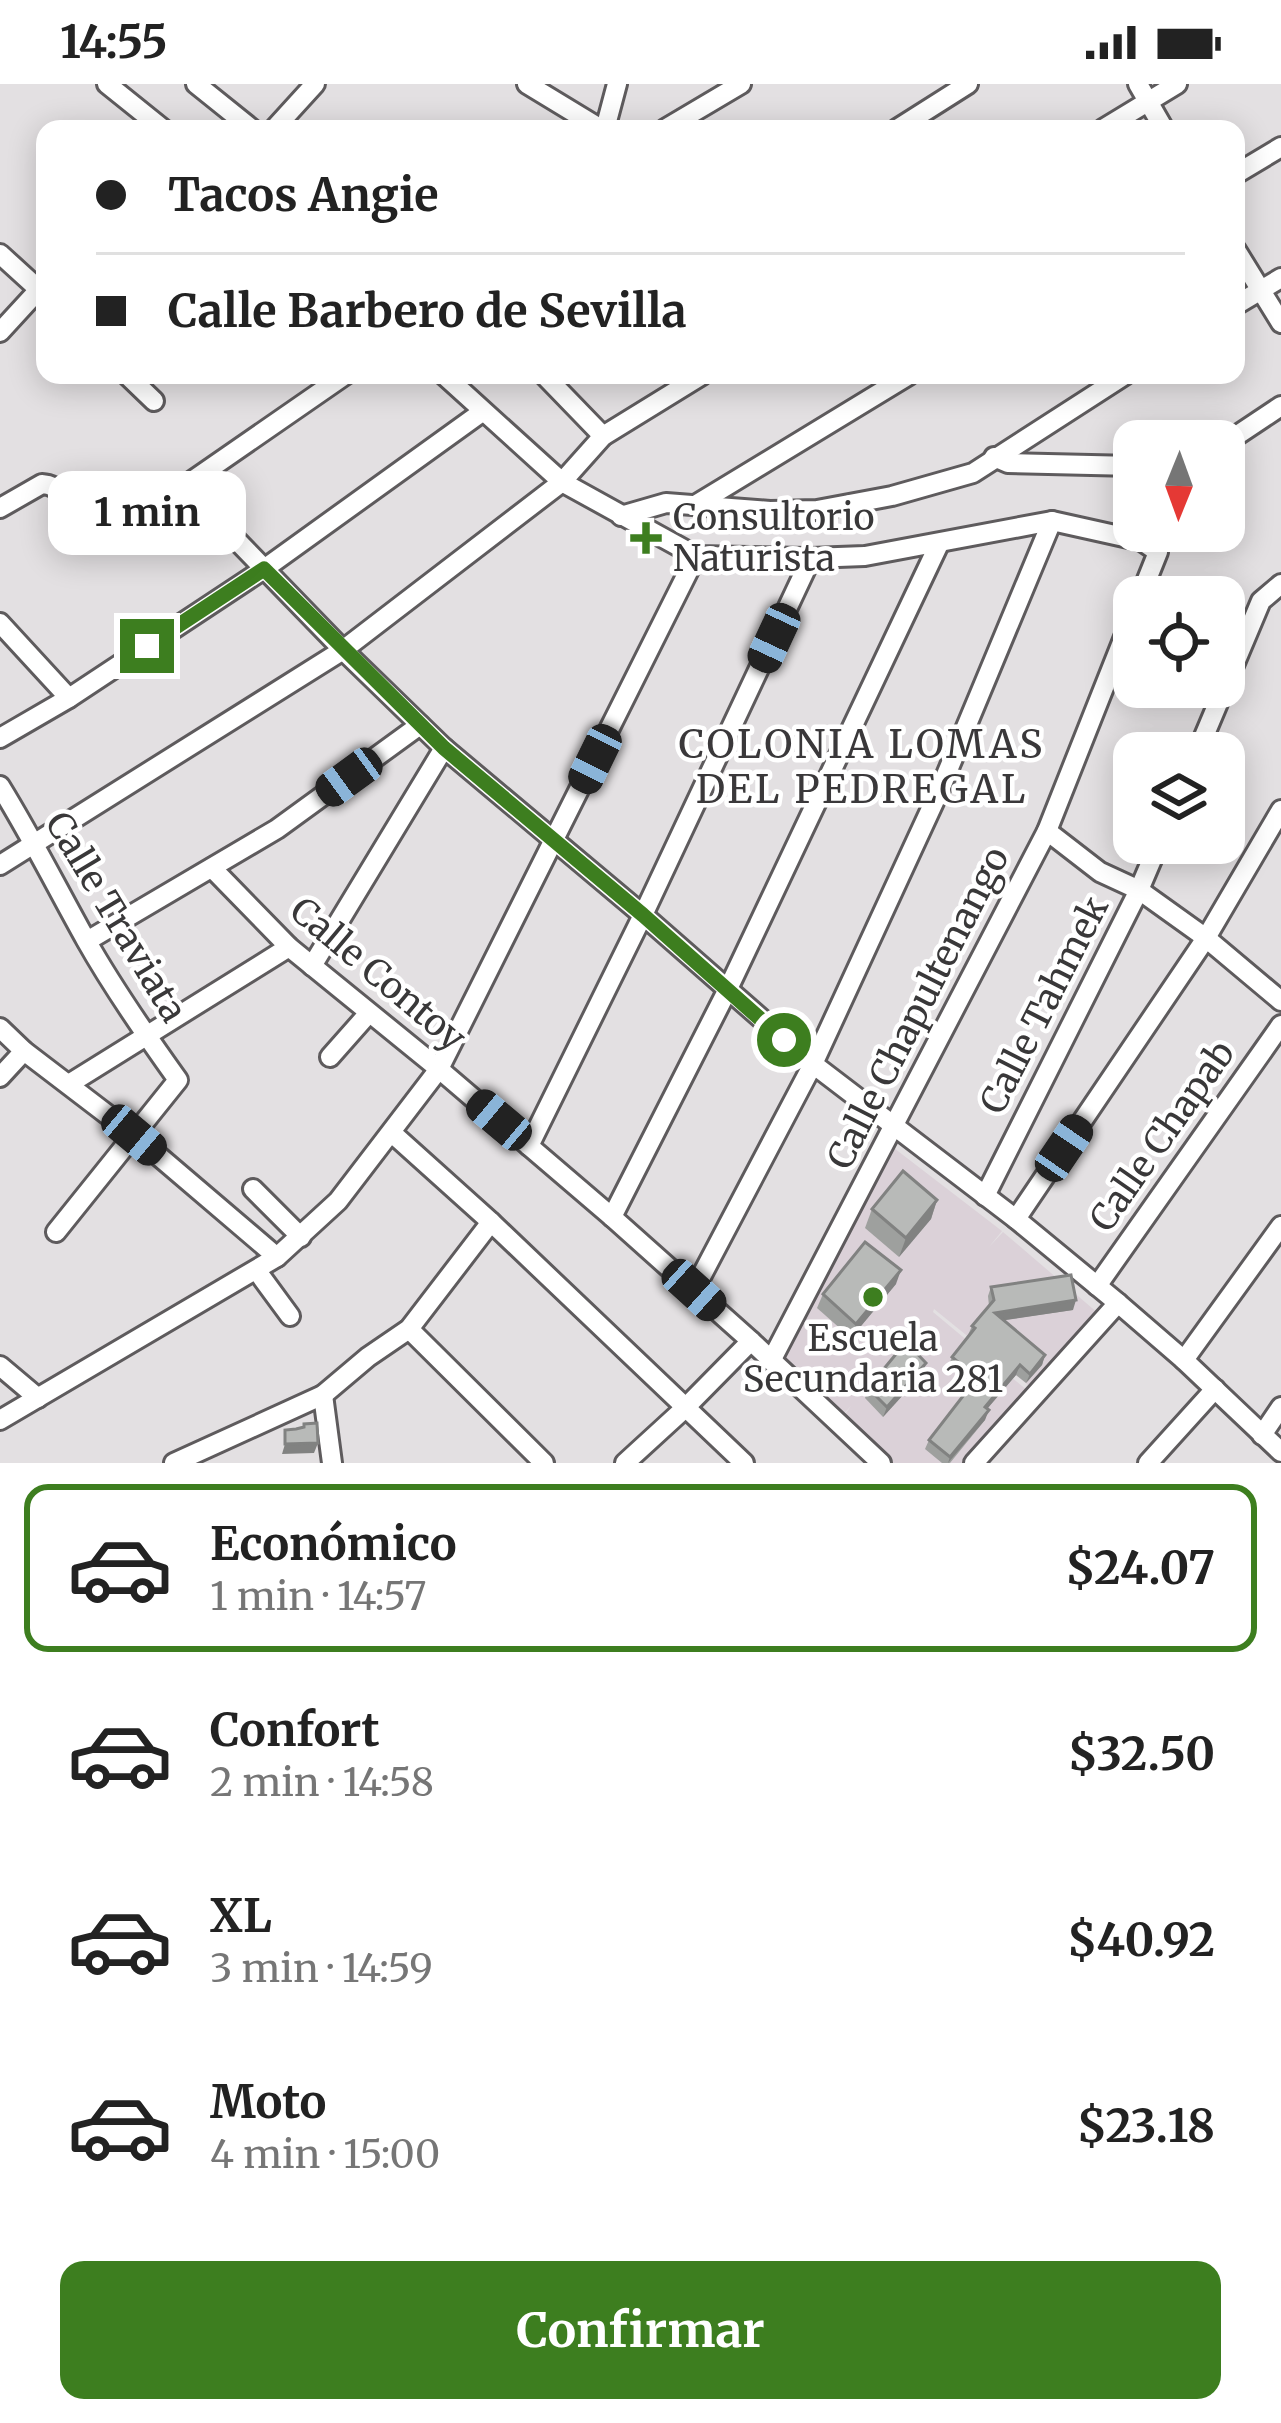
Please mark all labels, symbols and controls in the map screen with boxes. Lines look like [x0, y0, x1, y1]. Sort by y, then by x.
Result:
text: 14:55 [60, 14, 167, 70]
text: Tacos Angie [168, 167, 439, 223]
text: Calle Barbero de Sevilla [168, 283, 687, 339]
north arrow [1113, 420, 1245, 552]
map controls [1113, 420, 1245, 864]
callout: 1 min [48, 472, 246, 556]
text: 1 min [94, 488, 200, 537]
place label: Consultorio Naturista [673, 495, 874, 581]
marker: Consultorio Naturista [630, 522, 662, 554]
button: locate [1113, 576, 1245, 708]
car [742, 598, 806, 678]
route end [120, 619, 174, 673]
car [563, 719, 627, 799]
district label: COLONIA LOMAS DEL PEDREGAL [679, 720, 1045, 814]
button: layers [1113, 732, 1245, 864]
car [309, 741, 389, 813]
street label: Calle Traviata [36, 804, 196, 1030]
street label: Calle Chapultenango [817, 839, 1019, 1177]
street label: Calle Contoy [281, 888, 475, 1060]
street label: Calle Tahmek [970, 889, 1118, 1121]
route start [757, 1013, 811, 1067]
street label: Calle Chapab [1080, 1032, 1244, 1240]
car [460, 1083, 538, 1157]
car [95, 1098, 173, 1172]
car [1029, 1108, 1099, 1188]
car [655, 1253, 733, 1327]
marker: Escuela Secundaria 281 [860, 1284, 886, 1310]
place label: Escuela Secundaria 281 [743, 1316, 1003, 1402]
icon: car [66, 1514, 174, 1622]
text: Económico [210, 1516, 457, 1572]
text: $24.07 [1065, 1540, 1215, 1596]
text: 1 min · 14:57 [210, 1572, 427, 1621]
icon: car [66, 1700, 174, 1808]
text: Confort [210, 1702, 380, 1758]
text: $32.50 [1068, 1726, 1215, 1782]
text: 2 min · 14:58 [210, 1758, 434, 1807]
icon: car [66, 1886, 174, 1994]
text: XL [210, 1888, 272, 1944]
text: $40.92 [1067, 1912, 1215, 1968]
text: 3 min · 14:59 [210, 1944, 433, 1993]
icon: car [66, 2072, 174, 2180]
text: Moto [210, 2074, 326, 2130]
text: $23.18 [1077, 2098, 1215, 2154]
text: 4 min · 15:00 [210, 2130, 440, 2179]
button: Confirmar [60, 2261, 1221, 2399]

